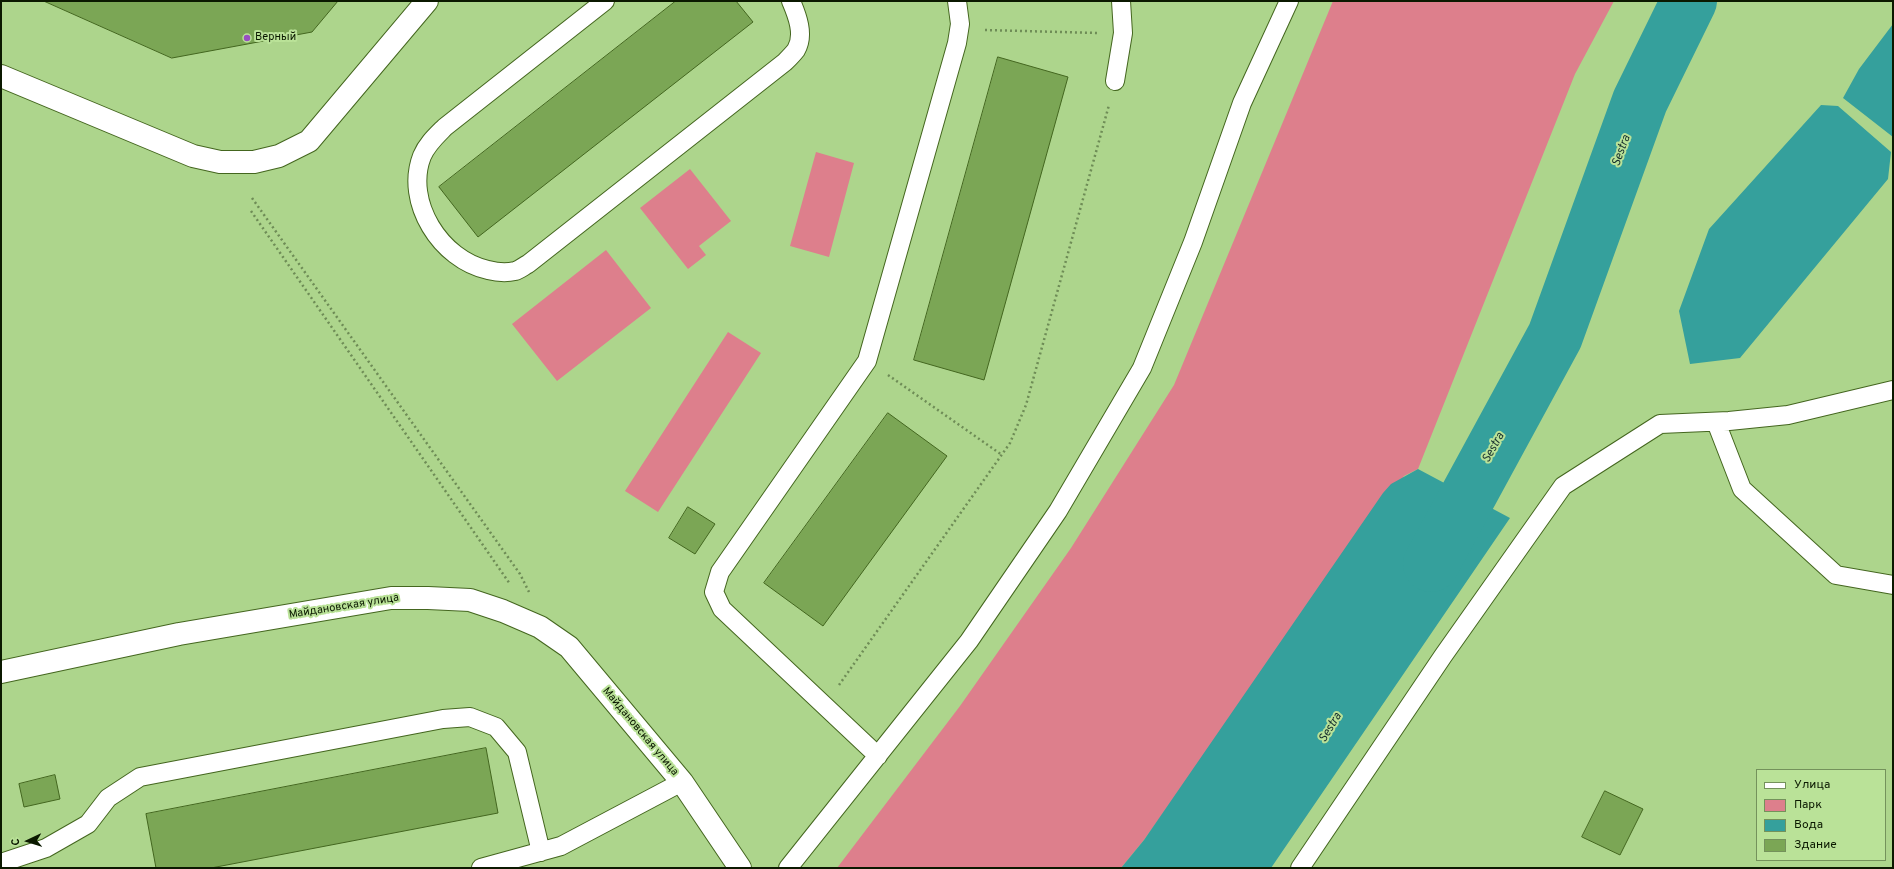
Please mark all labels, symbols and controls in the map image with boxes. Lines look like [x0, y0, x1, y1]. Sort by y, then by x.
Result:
place label: Верный [255, 31, 296, 45]
marker: Верный [242, 33, 252, 43]
water label: Sestra [1610, 133, 1634, 169]
water label: Sestra [1480, 430, 1508, 466]
street label: Майдановская улица [288, 592, 400, 622]
street label: Майдановская улица [599, 685, 681, 779]
water label: Sestra [1317, 710, 1345, 746]
legend [1756, 769, 1886, 861]
text: Улица [1794, 777, 1830, 793]
text: Парк [1794, 797, 1822, 813]
text: Вода [1794, 817, 1823, 833]
north arrow [8, 821, 48, 861]
text: Здание [1794, 837, 1837, 853]
text: С [9, 838, 23, 846]

